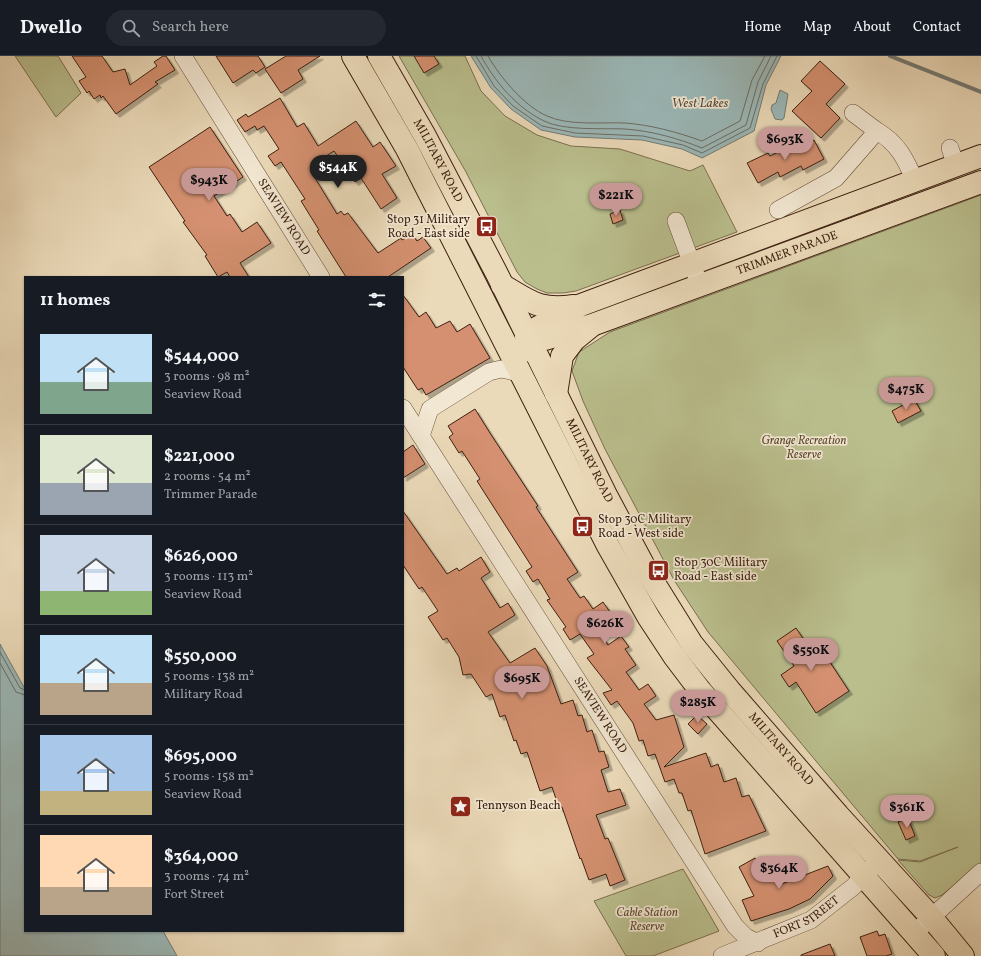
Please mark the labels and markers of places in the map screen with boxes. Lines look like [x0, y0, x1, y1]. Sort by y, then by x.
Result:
pin: $693K [757, 127, 813, 161]
pin: $544K [310, 155, 366, 189]
pin: $943K [181, 168, 237, 202]
pin: $221K [588, 183, 644, 217]
place label: Stop 31 Military Road - East side [387, 212, 471, 242]
bus stop icon: Stop 31 Military Road - East side [473, 214, 499, 240]
pin: $475K [878, 377, 934, 411]
place label: Stop 30C Military Road - West side [598, 512, 692, 542]
bus stop icon: Stop 30C Military Road - West side [569, 514, 595, 540]
place label: Stop 30C Military Road - East side [674, 555, 768, 585]
bus stop icon: Stop 30C Military Road - East side [646, 557, 672, 583]
pin: $626K [577, 611, 633, 645]
pin: $550K [783, 638, 839, 672]
pin: $695K [494, 666, 550, 700]
pin: $285K [670, 690, 726, 724]
place icon: Tennyson Beach [447, 793, 473, 819]
pin: $361K [879, 795, 935, 829]
place label: Tennyson Beach [476, 798, 561, 814]
pin: $364K [751, 856, 807, 890]

